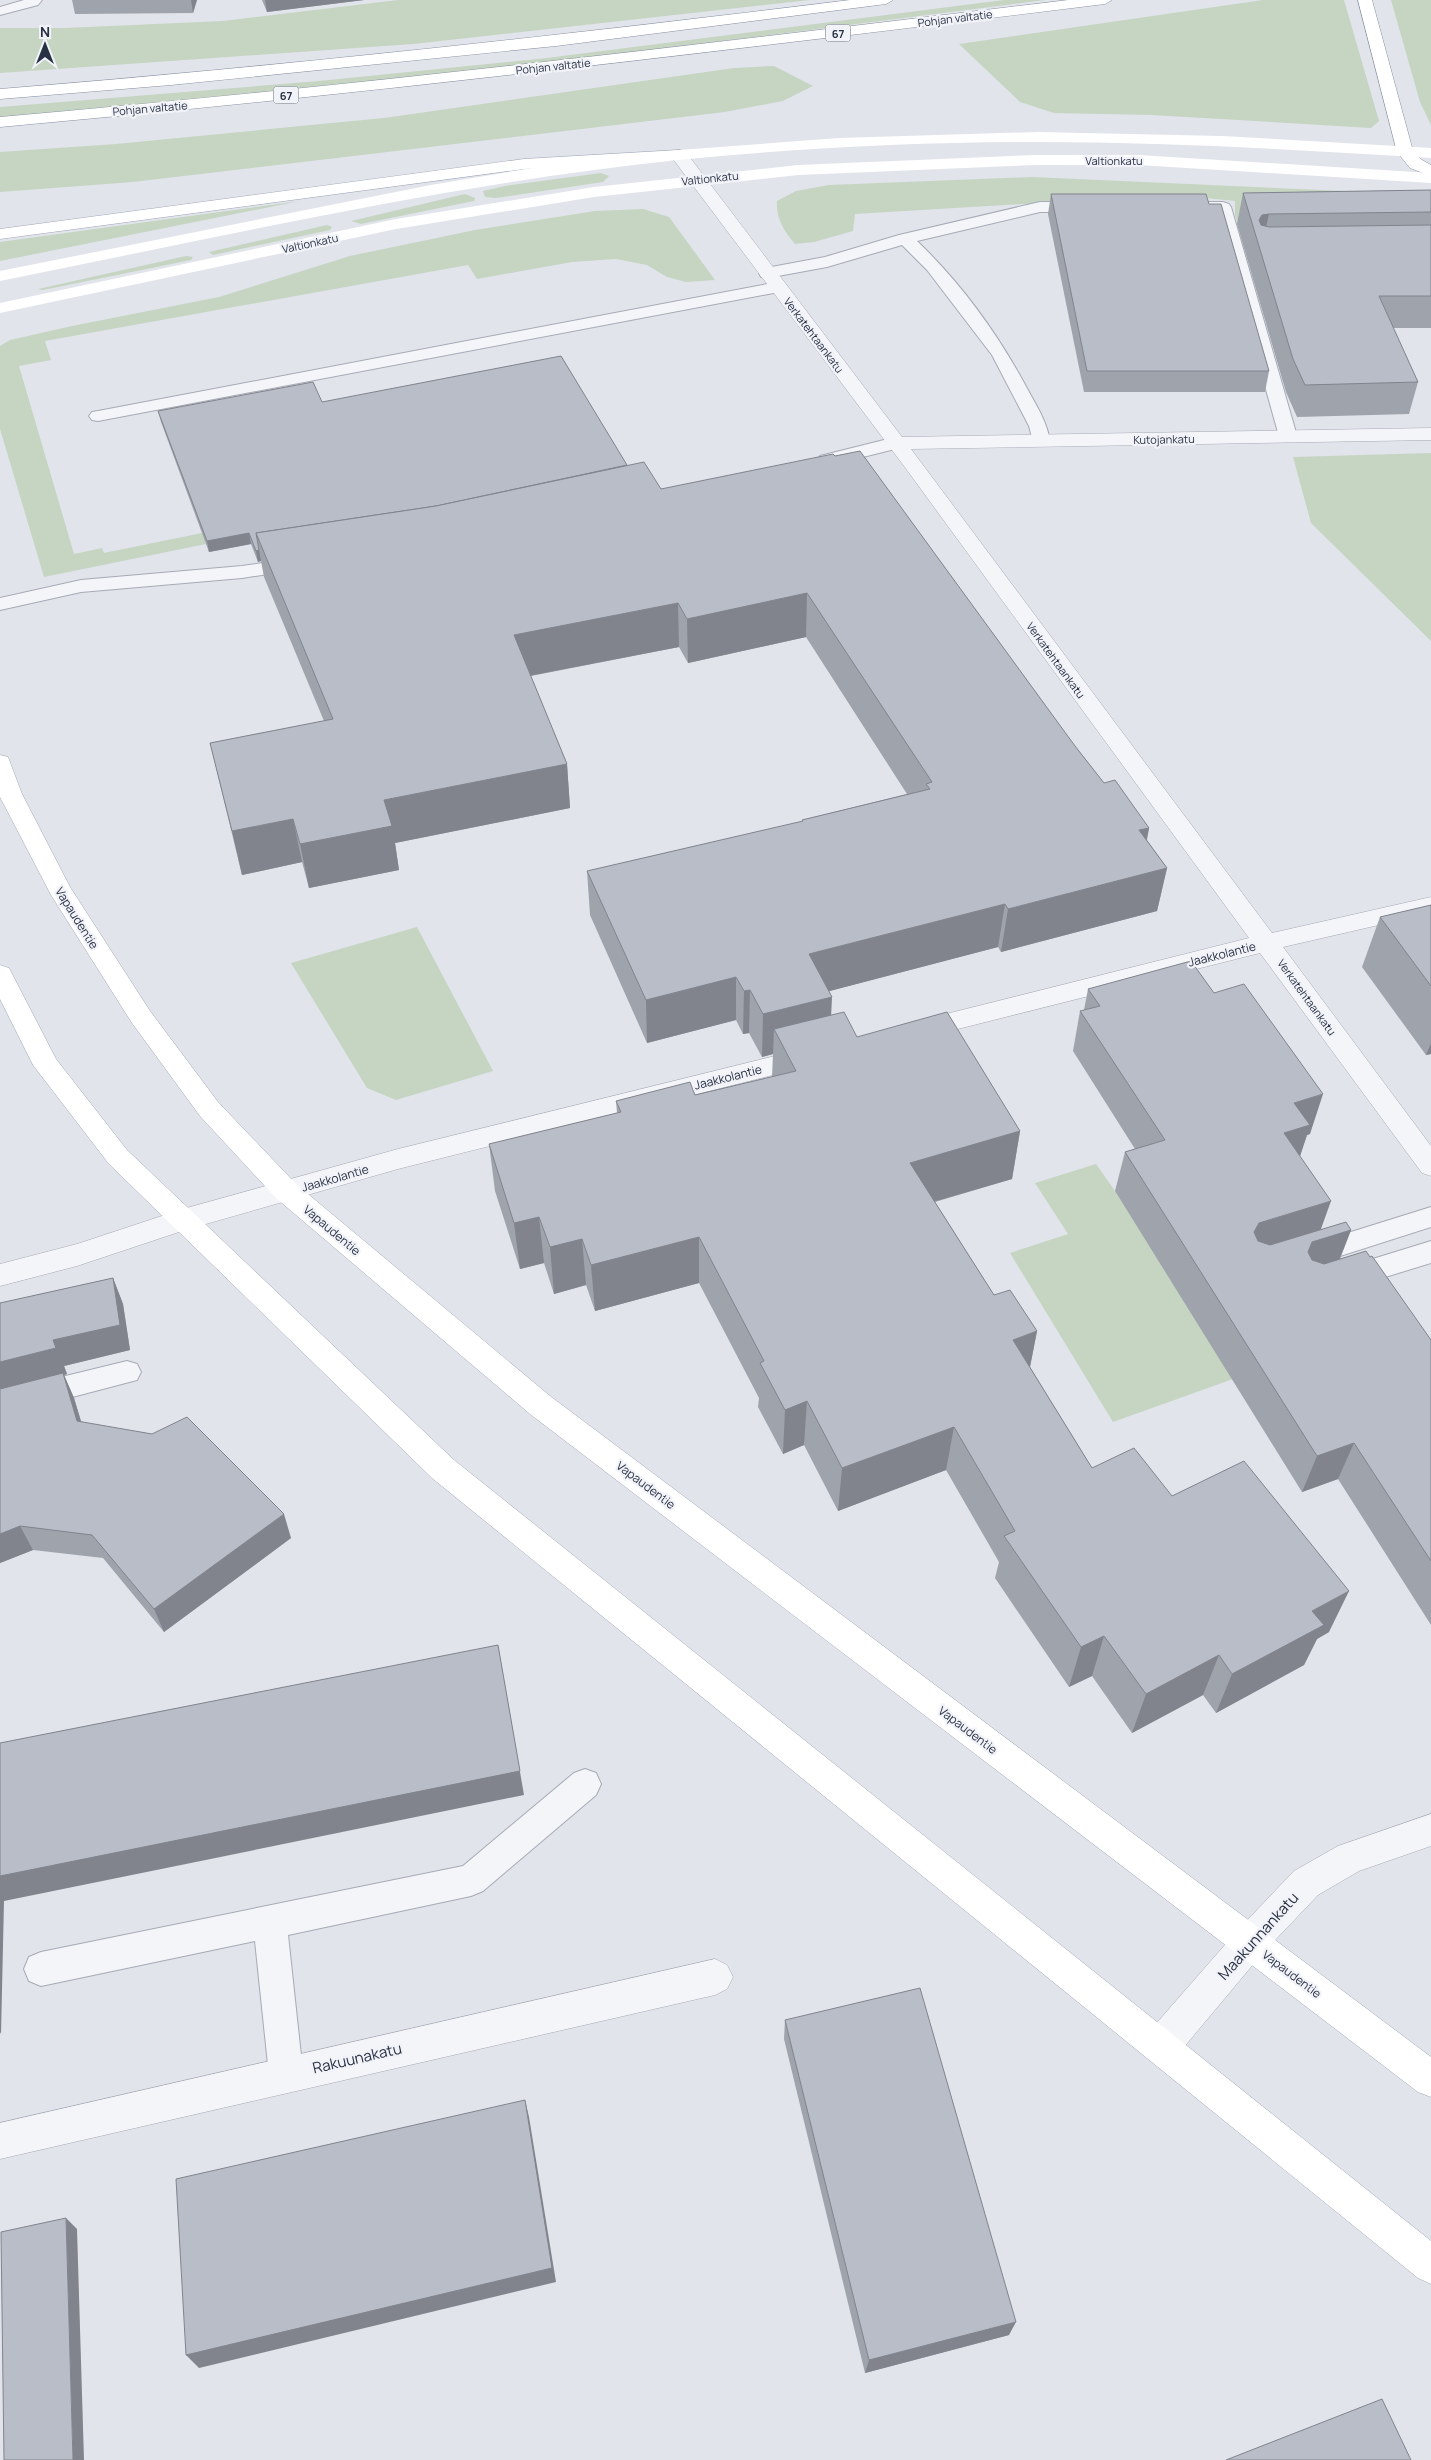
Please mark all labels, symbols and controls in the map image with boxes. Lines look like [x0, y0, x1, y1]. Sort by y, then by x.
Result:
street label: Pohjan valtatie [917, 6, 994, 30]
north arrow [20, 20, 70, 70]
text: N [40, 22, 50, 41]
road number: 67 [826, 24, 850, 42]
street label: Pohjan valtatie [515, 55, 592, 77]
road number: 67 [274, 86, 298, 104]
street label: Pohjan valtatie [112, 97, 189, 119]
street label: Valtionkatu [1085, 153, 1143, 168]
street label: Valtionkatu [681, 168, 739, 188]
street label: Valtionkatu [280, 230, 340, 256]
street label: Verkatehtaankatu [781, 294, 847, 376]
street label: Kutojankatu [1133, 431, 1195, 447]
street label: Verkatehtaankatu [1023, 619, 1089, 701]
street label: Vapaudentie [51, 884, 103, 952]
street label: Jaakkolantie [1186, 937, 1258, 971]
street label: Verkatehtaankatu [1274, 956, 1340, 1038]
street label: Jaakkolantie [692, 1060, 764, 1094]
street label: Jaakkolantie [299, 1160, 371, 1196]
street label: Vapaudentie [300, 1201, 364, 1259]
street label: Vapaudentie [613, 1457, 679, 1513]
street label: Vapaudentie [935, 1702, 1001, 1758]
street label: Maakunnankatu [1213, 1888, 1303, 1984]
street label: Vapaudentie [1259, 1946, 1325, 2002]
street label: Rakuunakatu [310, 2038, 404, 2078]

